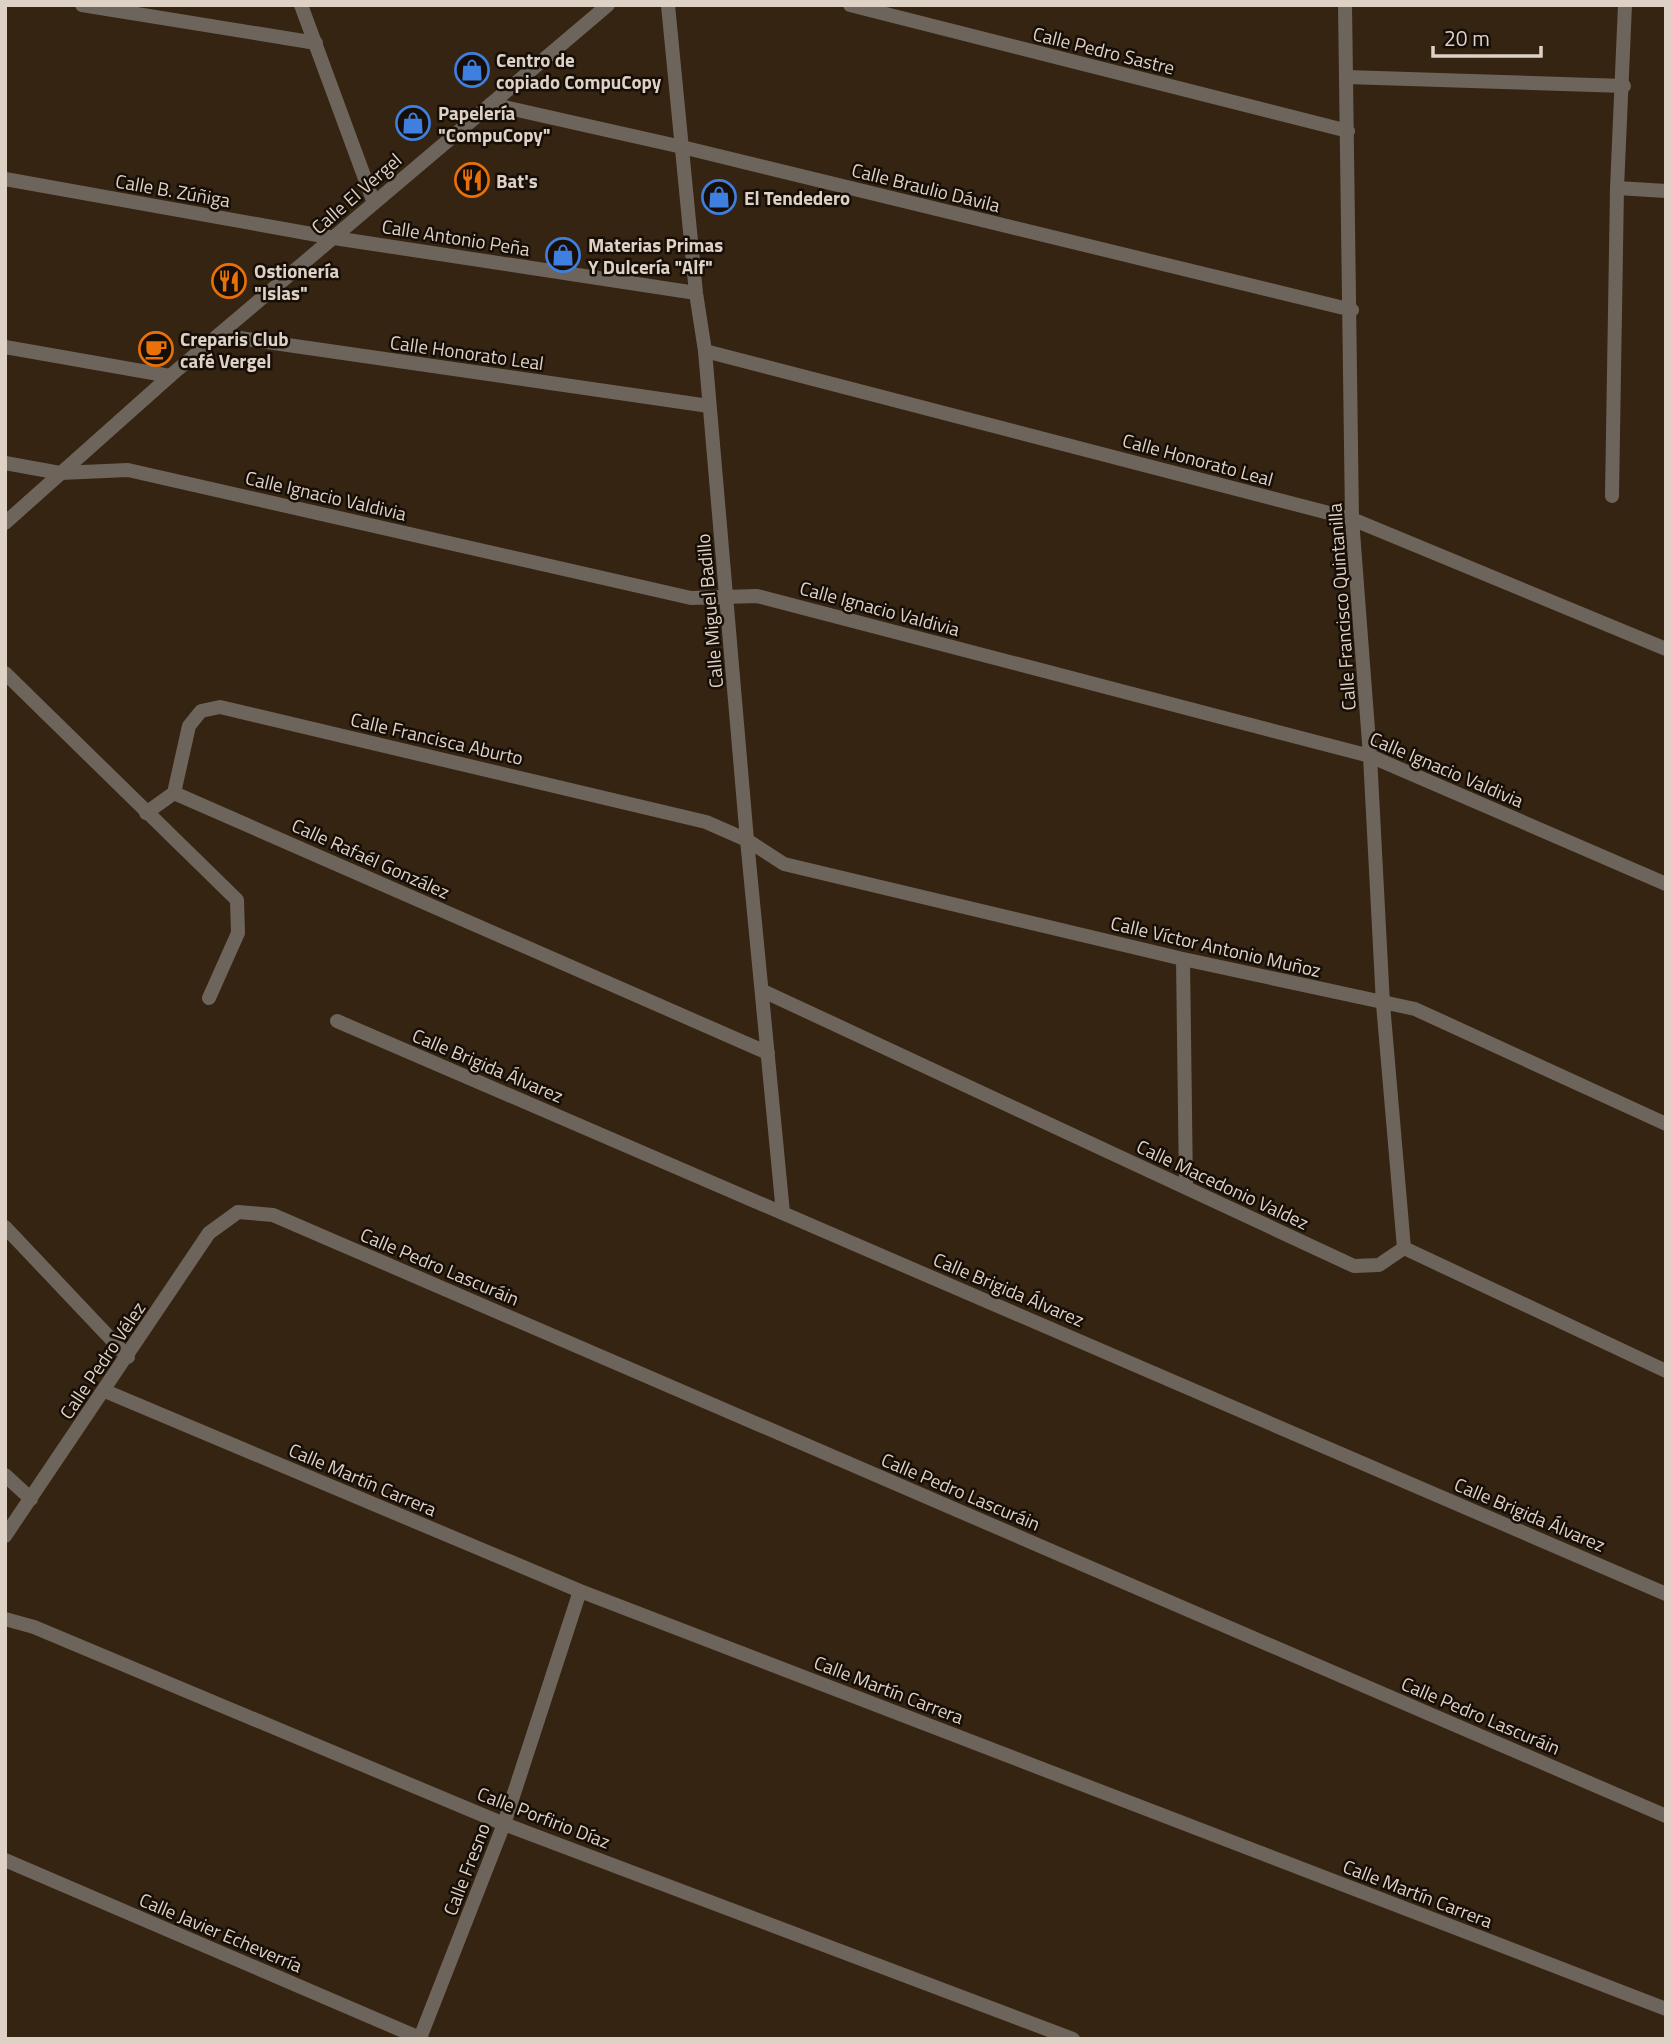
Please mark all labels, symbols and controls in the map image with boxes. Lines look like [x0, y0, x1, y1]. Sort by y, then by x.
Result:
scale bar [1433, 14, 1542, 58]
street label: Calle Pedro Sastre [1030, 18, 1178, 82]
text: 20 m [1444, 22, 1490, 54]
place label: Centro de copiado CompuCopy [496, 45, 662, 96]
shop icon: Centro de copiado CompuCopy [453, 51, 491, 89]
place label: Papelería "CompuCopy" [438, 98, 551, 149]
shop icon: Papelería "CompuCopy" [394, 104, 432, 142]
street label: Calle El Vergel [304, 145, 408, 241]
street label: Calle Braulio Dávila [849, 155, 1004, 220]
restaurant icon: Bat's [453, 161, 491, 199]
street label: Calle B. Zúñiga [113, 166, 233, 214]
place label: Bat's [496, 166, 538, 195]
shop icon: El Tendedero [700, 178, 738, 216]
place label: El Tendedero [744, 183, 850, 212]
street label: Calle Antonio Peña [380, 211, 533, 263]
place label: Materias Primas Y Dulcería "Alf" [588, 230, 723, 281]
shop icon: Materias Primas Y Dulcería "Alf" [544, 236, 582, 274]
place label: Ostionería "Islas" [254, 256, 339, 307]
restaurant icon: Ostionería "Islas" [210, 262, 248, 300]
place label: Creparis Club café Vergel [180, 324, 289, 375]
street label: Calle Honorato Leal [388, 327, 546, 377]
cafe icon: Creparis Club café Vergel [137, 330, 175, 368]
street label: Calle Honorato Leal [1119, 425, 1277, 493]
street label: Calle Ignacio Valdivia [243, 462, 410, 528]
street label: Calle Francisco Quintanilla [1319, 502, 1363, 712]
street label: Calle Miguel Badillo [688, 533, 730, 689]
street label: Calle Ignacio Valdivia [797, 573, 964, 643]
street label: Calle Francisca Aburto [348, 704, 526, 772]
street label: Calle Ignacio Valdivia [1366, 724, 1529, 815]
street label: Calle Rafaél González [287, 810, 455, 906]
street label: Calle Víctor Antonio Muñoz [1108, 908, 1324, 984]
street label: Calle Brigida Álvarez [408, 1020, 568, 1110]
street label: Calle Macedonio Valdez [1132, 1131, 1314, 1237]
street label: Calle Pedro Lascuráin [356, 1219, 524, 1313]
street label: Calle Brigida Álvarez [929, 1244, 1089, 1334]
street label: Calle Pedro Vélez [52, 1295, 152, 1425]
street label: Calle Martín Carrera [285, 1435, 442, 1523]
street label: Calle Pedro Lascuráin [877, 1444, 1045, 1538]
street label: Calle Brigida Álvarez [1450, 1469, 1610, 1559]
street label: Calle Martín Carrera [810, 1647, 968, 1731]
street label: Calle Pedro Lascuráin [1397, 1668, 1565, 1762]
street label: Calle Porfirio Díaz [473, 1778, 615, 1856]
street label: Calle Fresno [435, 1818, 497, 1920]
street label: Calle Martín Carrera [1339, 1851, 1497, 1935]
street label: Calle Javier Echeverría [135, 1885, 307, 1980]

